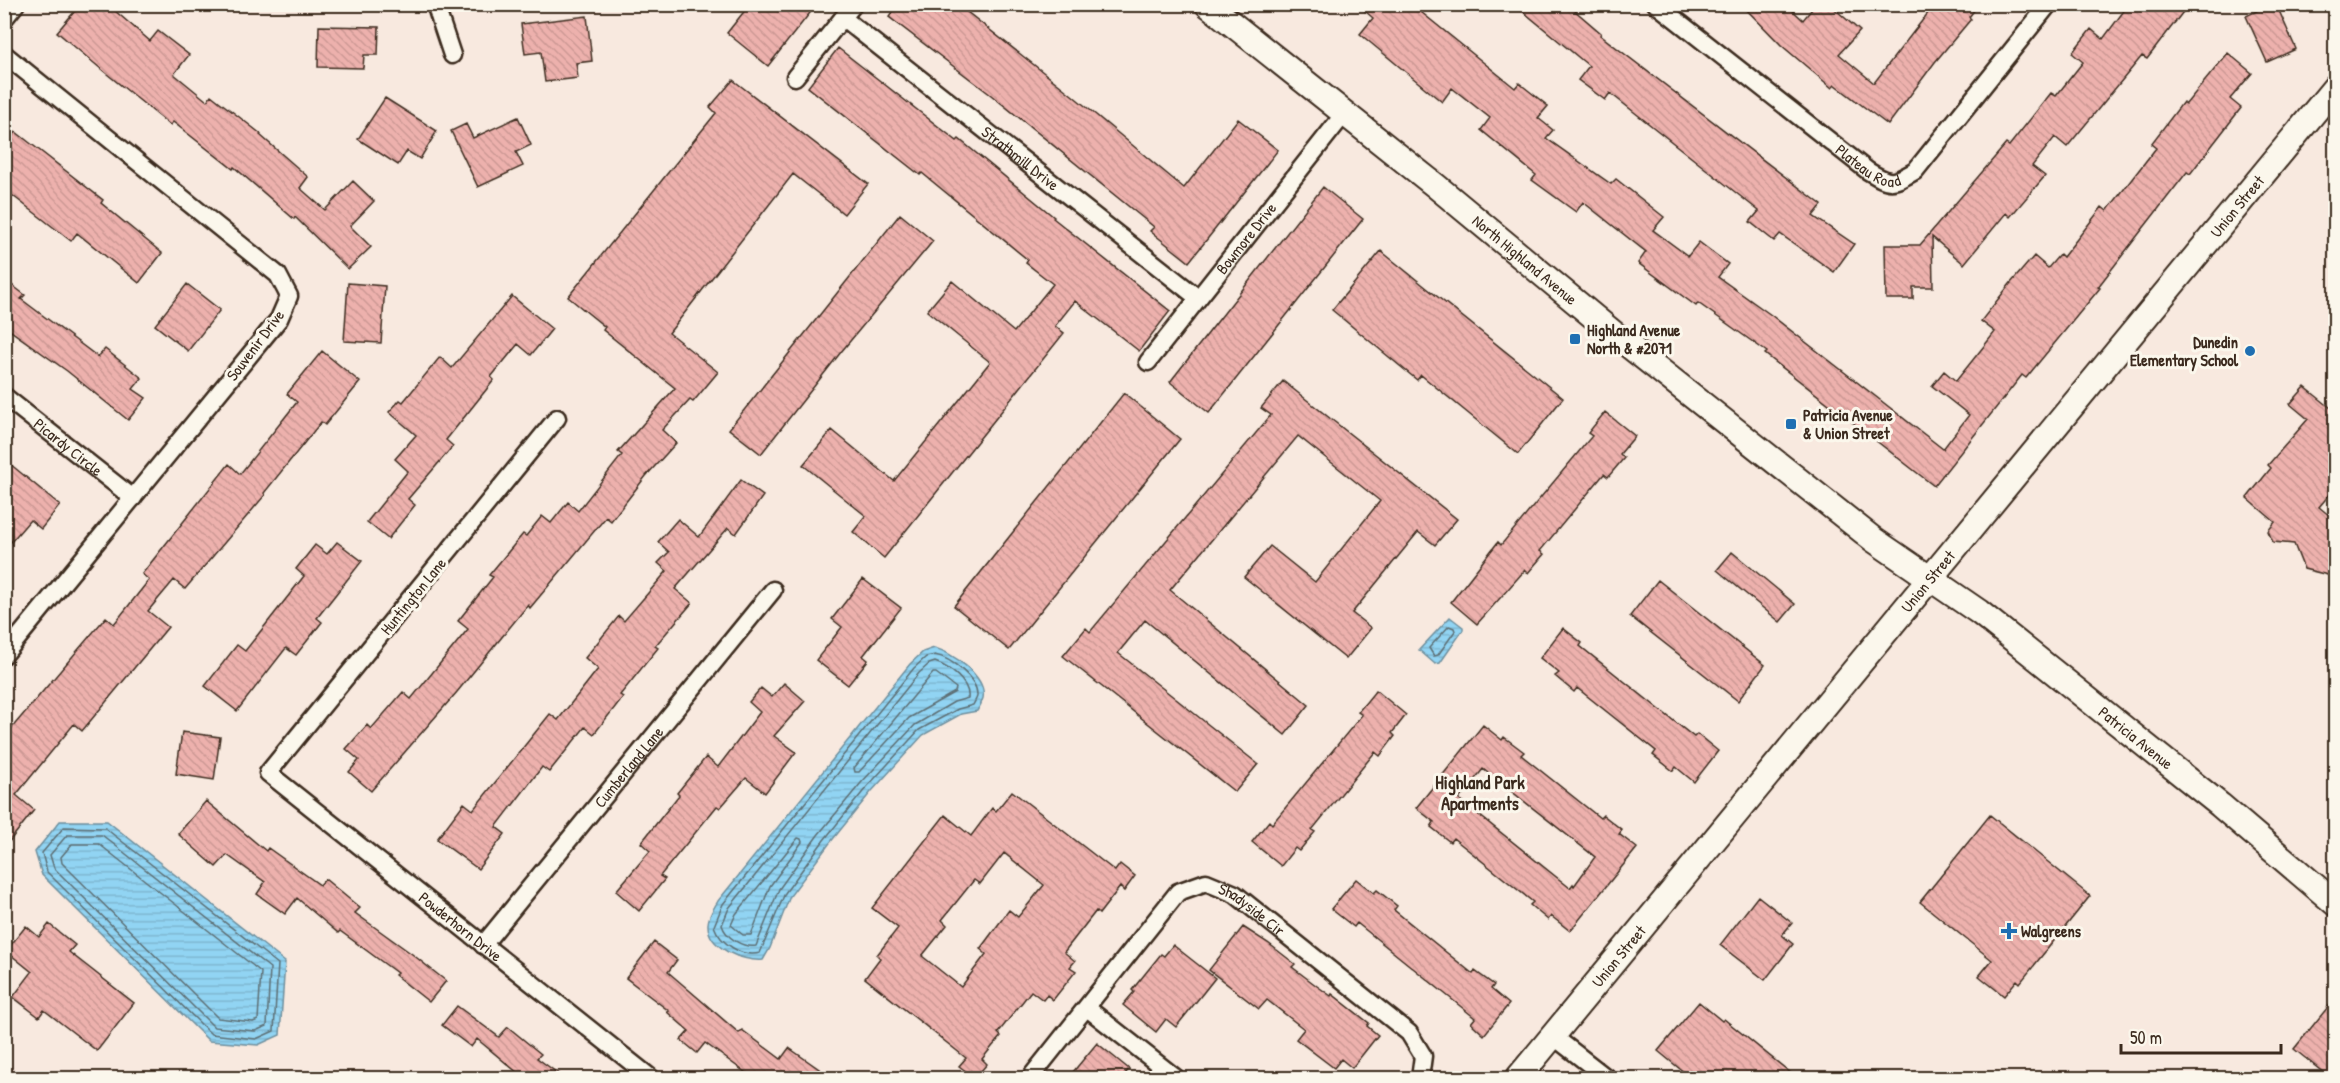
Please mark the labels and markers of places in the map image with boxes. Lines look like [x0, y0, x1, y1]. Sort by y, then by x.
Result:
place label: Highland Avenue North & #2071 [1587, 319, 1681, 359]
place label: Dunedin Elementary School [2130, 331, 2239, 372]
marker: Highland Avenue North & #2071 [1568, 332, 1582, 346]
marker: Dunedin Elementary School [2243, 344, 2257, 358]
place label: Patricia Avenue & Union Street [1803, 404, 1893, 444]
marker: Patricia Avenue & Union Street [1784, 417, 1798, 431]
place label: Walgreens [2021, 920, 2082, 943]
marker: Walgreens [2002, 924, 2016, 938]

